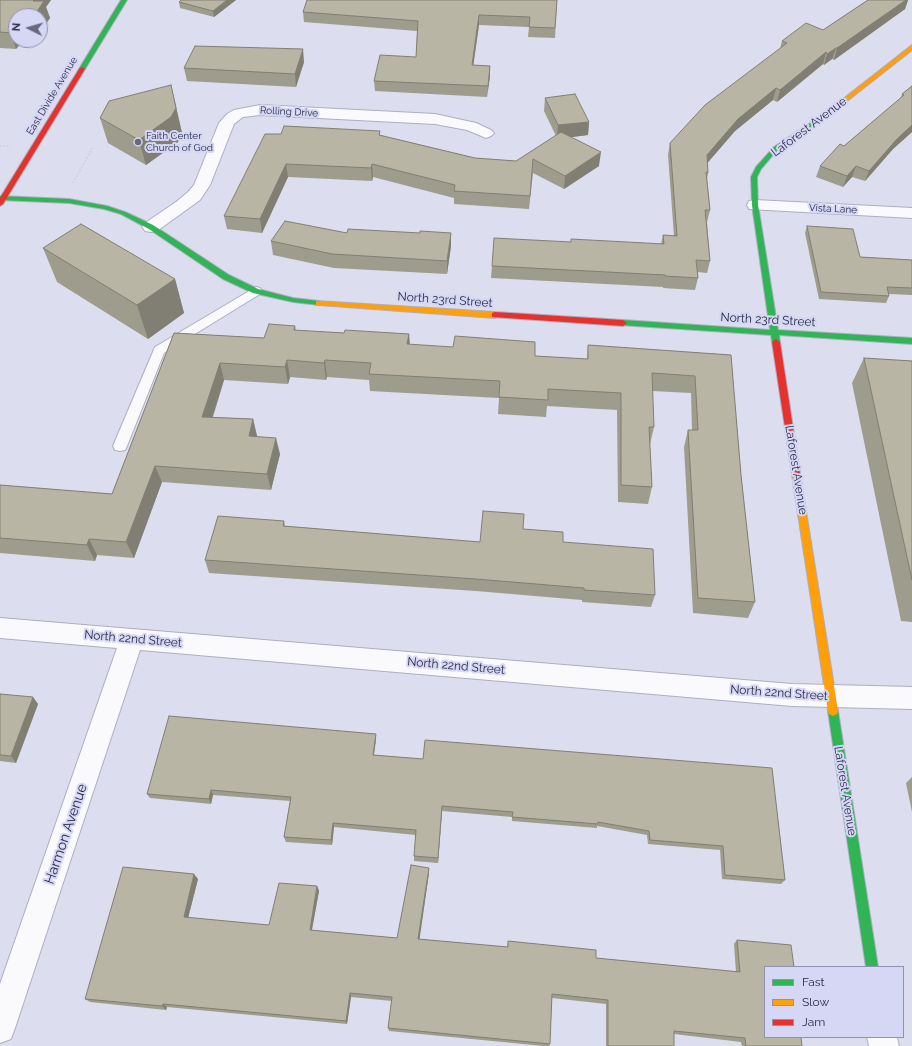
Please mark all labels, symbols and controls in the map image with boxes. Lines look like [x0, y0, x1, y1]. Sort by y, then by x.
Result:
north arrow [8, 8, 48, 48]
text: N [10, 22, 23, 32]
street label: East Divide Avenue [24, 55, 80, 137]
street label: Laforest Avenue [769, 94, 849, 160]
street label: Rolling Drive [260, 104, 318, 120]
place label: Faith Center Church of God [146, 130, 213, 154]
marker: Faith Center Church of God [133, 137, 143, 147]
street label: Vista Lane [809, 202, 857, 216]
street label: North 23rd Street [397, 290, 493, 310]
street label: North 23rd Street [720, 310, 816, 330]
street label: Laforest Avenue [782, 424, 810, 516]
street label: North 22nd Street [84, 628, 182, 650]
street label: North 22nd Street [407, 655, 505, 677]
street label: North 22nd Street [730, 682, 828, 704]
street label: Laforest Avenue [831, 745, 859, 837]
street label: Harmon Avenue [41, 782, 91, 886]
legend [764, 966, 904, 1038]
text: Fast [802, 975, 825, 989]
text: Slow [802, 995, 829, 1009]
text: Jam [802, 1015, 825, 1029]

